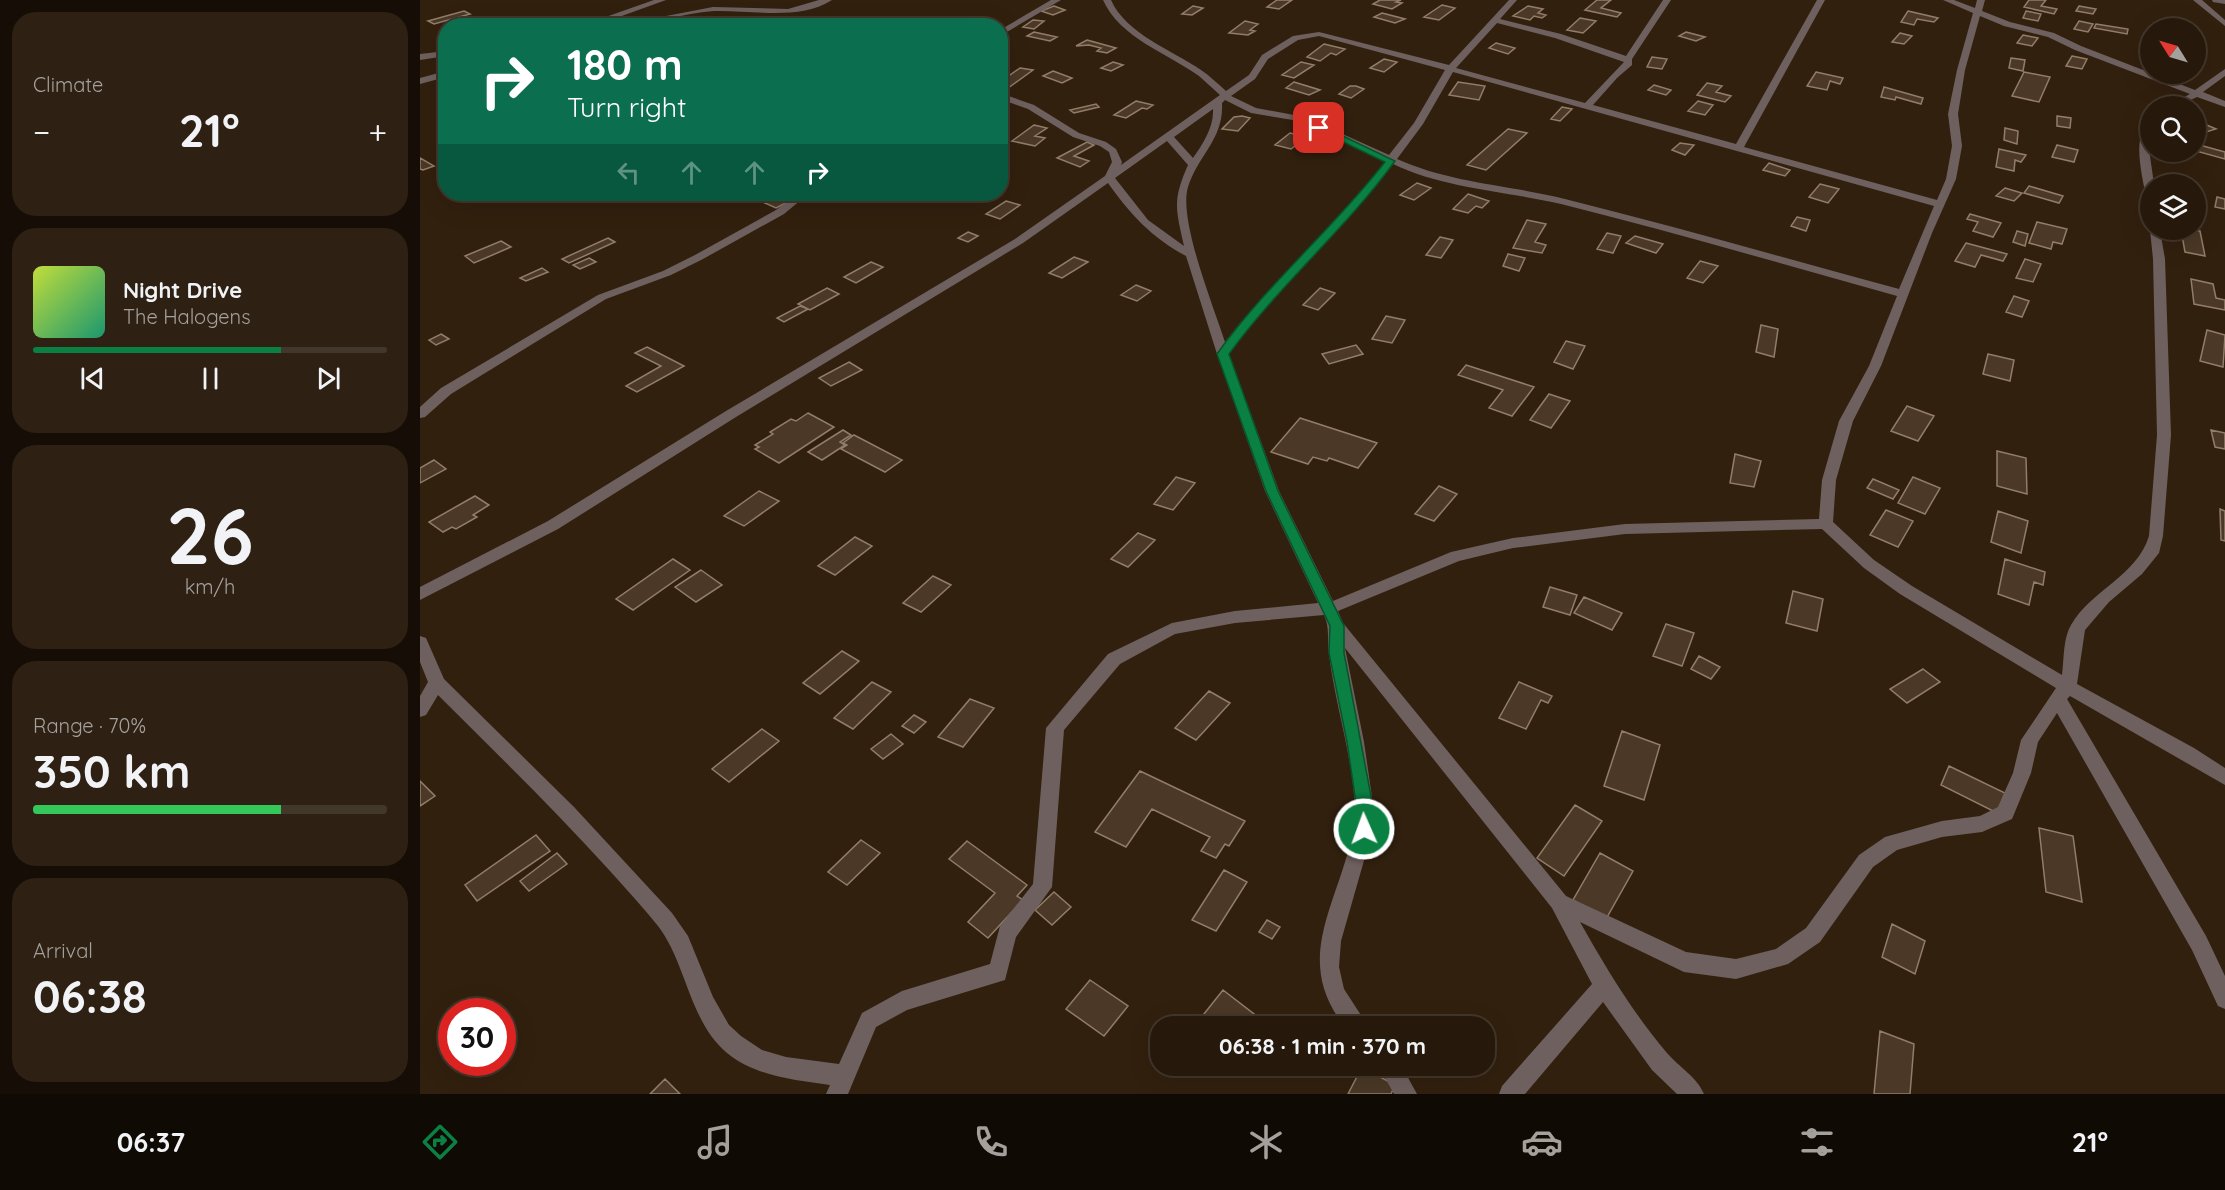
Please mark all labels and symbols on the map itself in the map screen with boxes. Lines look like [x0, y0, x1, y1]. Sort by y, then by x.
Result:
north arrow [2140, 18, 2206, 84]
pin [1293, 102, 1344, 153]
position arrow [1332, 797, 1396, 861]
speed limit sign: 30 [438, 998, 516, 1076]

